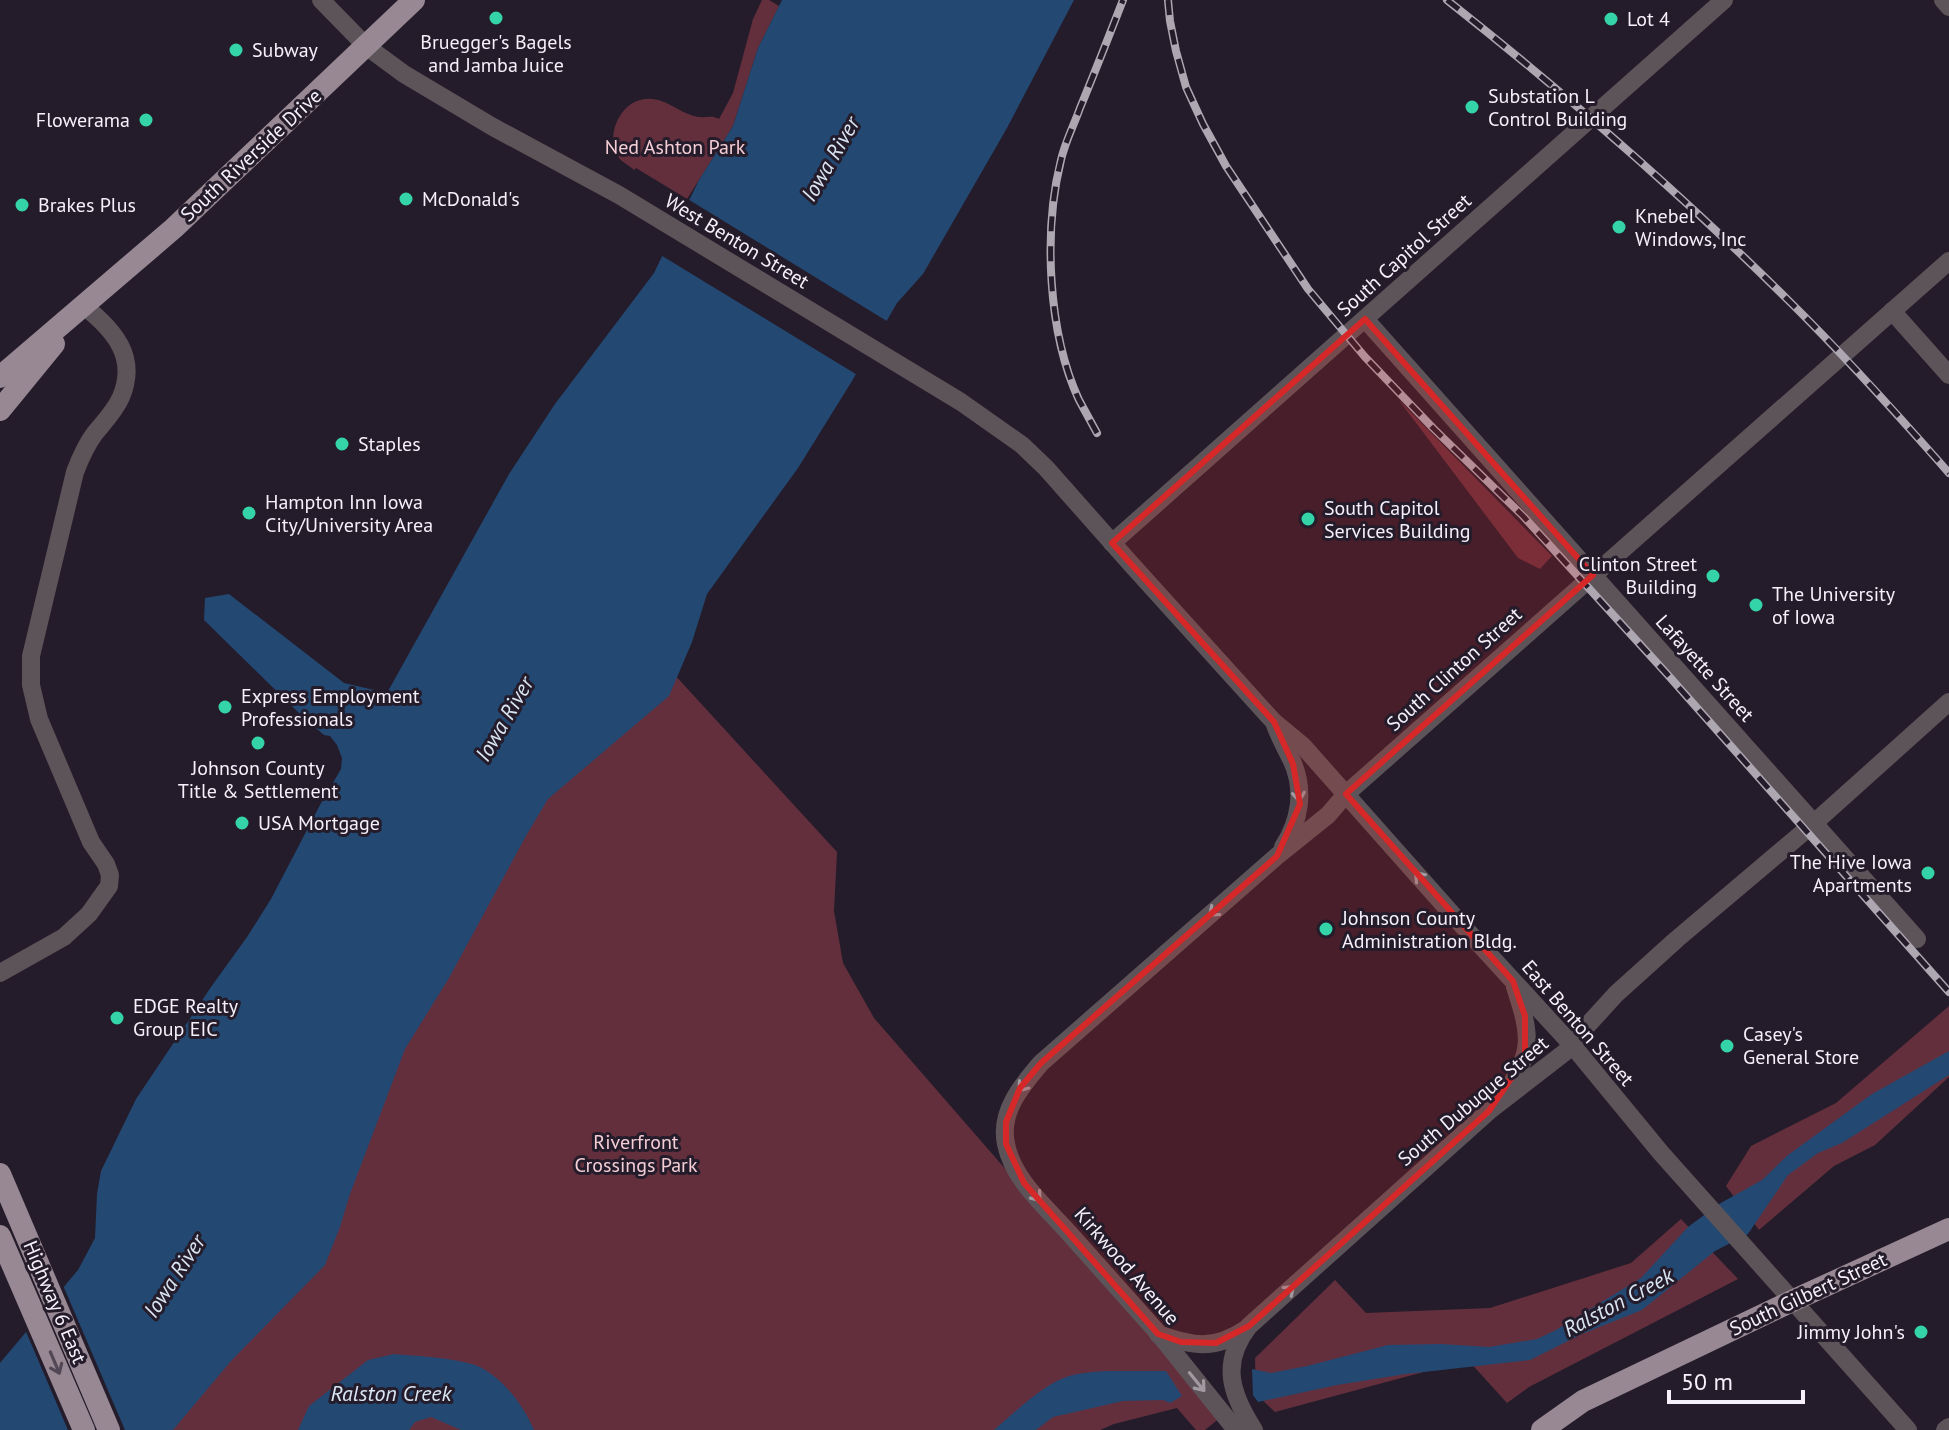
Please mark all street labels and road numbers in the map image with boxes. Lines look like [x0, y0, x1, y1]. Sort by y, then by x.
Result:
street label: South Riverside Drive [175, 83, 327, 227]
street label: West Benton Street [660, 188, 814, 294]
street label: South Capitol Street [1331, 188, 1477, 322]
street label: South Clinton Street [1381, 601, 1527, 737]
street label: Lafayette Street [1650, 609, 1760, 727]
street label: East Benton Street [1516, 955, 1640, 1092]
street label: South Dubuque Street [1392, 1030, 1554, 1172]
street label: Kirkwood Avenue [1069, 1202, 1185, 1330]
street label: Highway 6 East [17, 1237, 93, 1368]
street label: South Gilbert Street [1725, 1246, 1891, 1342]

